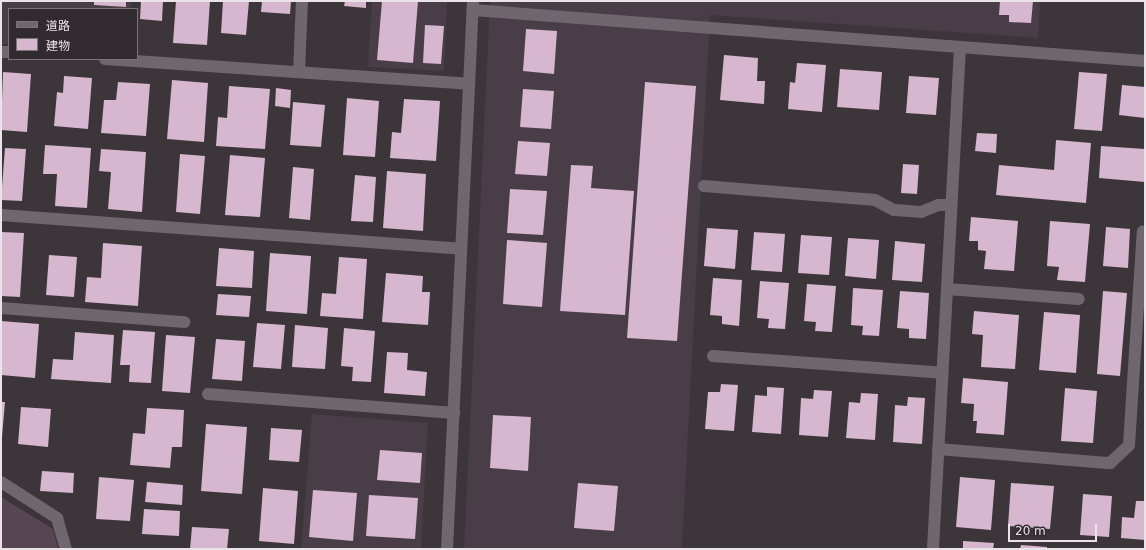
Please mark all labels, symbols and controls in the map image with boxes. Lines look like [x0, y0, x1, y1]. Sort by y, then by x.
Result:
legend [8, 8, 138, 60]
text: 道路 [46, 19, 70, 33]
text: 建物 [46, 39, 70, 53]
scale bar [1010, 516, 1099, 542]
text: 20 m [1015, 524, 1046, 538]

